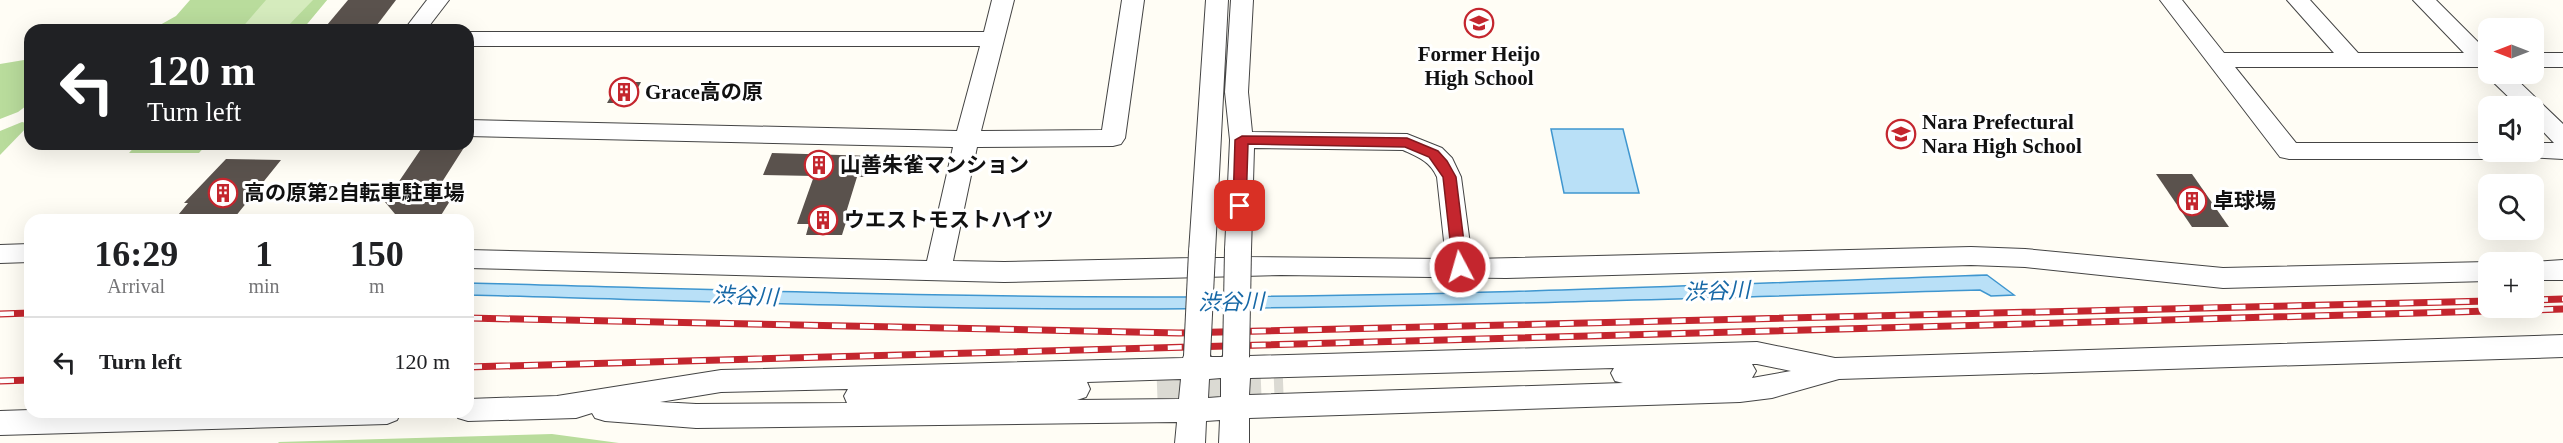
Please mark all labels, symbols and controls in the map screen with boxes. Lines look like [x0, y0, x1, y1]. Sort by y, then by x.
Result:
school or university icon: Former Heijo High School [1463, 7, 1495, 39]
north arrow [2478, 18, 2544, 84]
map controls [2478, 18, 2544, 318]
place label: Former Heijo High School [1418, 42, 1540, 90]
icon: left [48, 48, 126, 126]
text: 120 m [147, 48, 256, 94]
building icon: Grace高の原 [608, 76, 640, 108]
place label: Grace高の原 [645, 80, 763, 104]
button: sound [2478, 96, 2544, 162]
text: Turn left [147, 97, 241, 127]
place label: Nara Prefectural Nara High School [1922, 110, 2082, 158]
school or university icon: Nara Prefectural Nara High School [1885, 118, 1917, 150]
building icon: 山善朱雀マンション [803, 149, 835, 181]
place label: 山善朱雀マンション [840, 153, 1029, 177]
button: search [2478, 174, 2544, 240]
building icon: 高の原第2自転車駐車場 [207, 177, 239, 209]
pin [1214, 180, 1265, 231]
place label: 高の原第2自転車駐車場 [244, 181, 465, 205]
building icon: 卓球場 [2176, 185, 2208, 217]
icon: arrive [1223, 189, 1256, 222]
place label: 卓球場 [2213, 189, 2276, 213]
building icon: ウエストモストハイツ [807, 204, 839, 236]
place label: ウエストモストハイツ [844, 208, 1054, 232]
text: 16:29 [94, 234, 178, 274]
text: 1 [255, 234, 273, 274]
text: 150 [350, 234, 404, 274]
position arrow [1428, 235, 1492, 299]
button: + [2478, 252, 2544, 318]
text: Arrival [107, 275, 165, 297]
text: min [248, 275, 280, 297]
text: m [369, 275, 385, 297]
water label: 渋谷川 [1684, 277, 1752, 305]
water label: 渋谷川 [712, 282, 780, 310]
water label: 渋谷川 [1198, 289, 1266, 315]
icon: left [48, 346, 81, 379]
text: Turn left [99, 349, 182, 374]
text: 120 m [394, 349, 450, 374]

